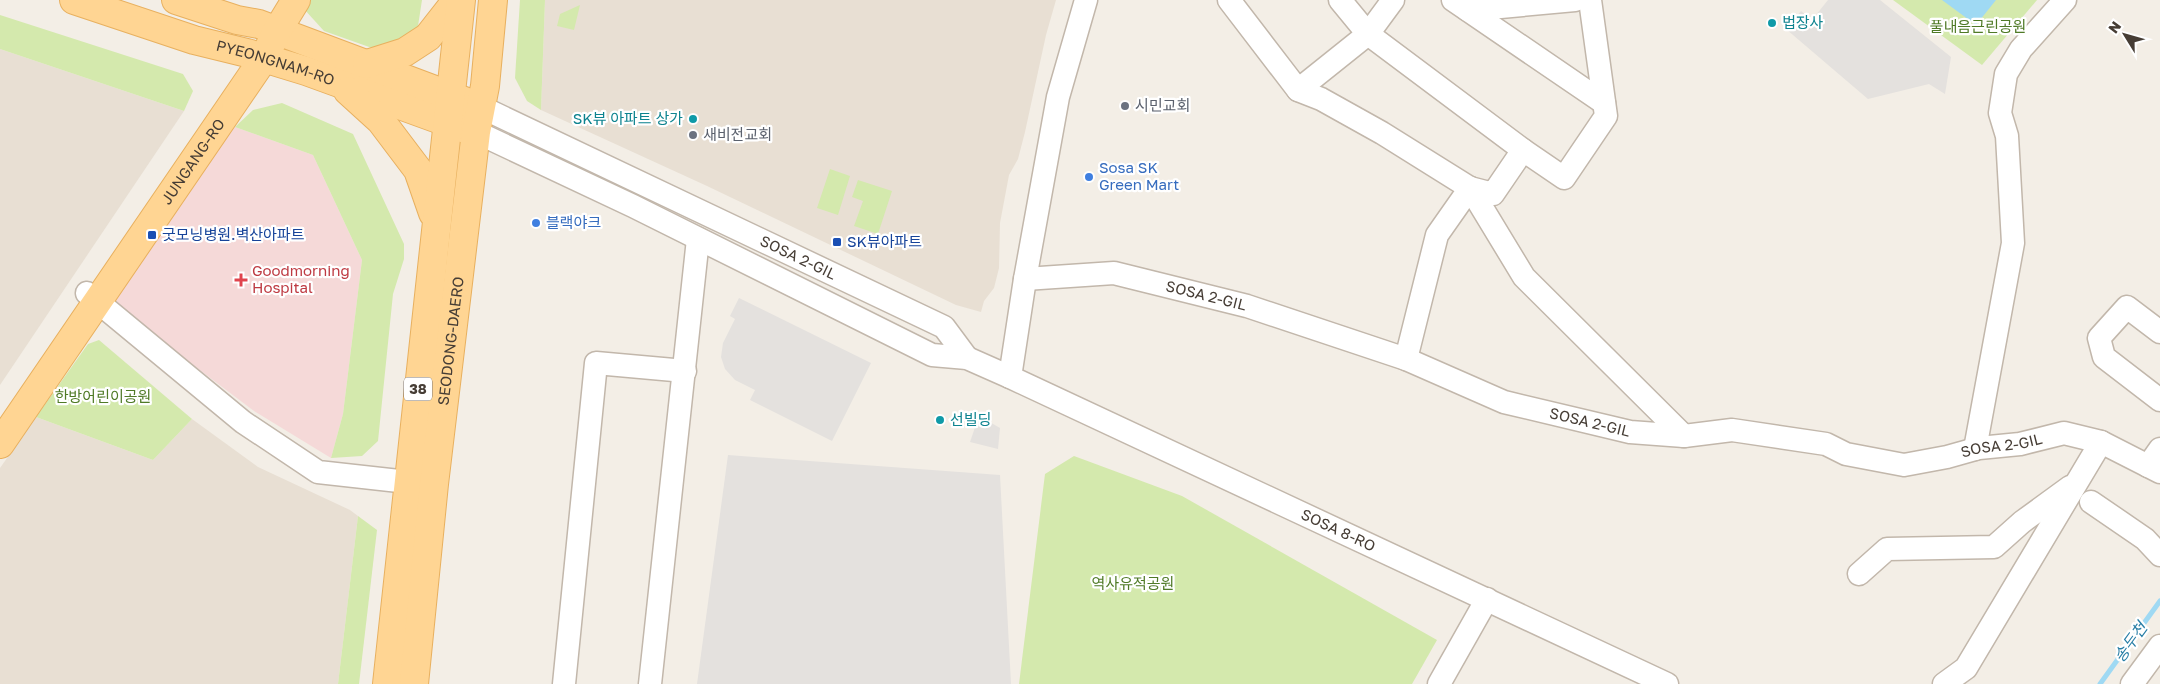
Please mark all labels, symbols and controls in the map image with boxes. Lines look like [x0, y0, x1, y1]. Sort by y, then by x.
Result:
north arrow [2100, 10, 2150, 60]
place label: 법장사 [1782, 13, 1824, 31]
marker: 법장사 [1766, 17, 1778, 29]
park label: 풀내음근린공원 [1930, 17, 2026, 35]
text: N [2104, 18, 2124, 36]
street label: PYEONGNAM-RO [215, 36, 337, 89]
place label: 시민교회 [1135, 96, 1190, 114]
marker: 시민교회 [1119, 100, 1131, 112]
place label: SK뷰 아파트 상가 [573, 109, 683, 127]
marker: SK뷰 아파트 상가 [687, 113, 699, 125]
street label: JUNGANG-RO [157, 115, 228, 208]
place label: 새비전교회 [703, 125, 772, 143]
marker: 새비전교회 [687, 129, 699, 141]
place label: Sosa SK Green Mart [1099, 158, 1179, 193]
marker: Sosa SK Green Mart [1083, 171, 1095, 183]
place label: 블랙야크 [546, 213, 601, 231]
marker: 블랙야크 [530, 217, 542, 229]
place label: 굿모닝병원.벽산아파트 [162, 225, 305, 243]
marker: 굿모닝병원.벽산아파트 [146, 229, 158, 241]
street label: SOSA 2-GIL [757, 231, 840, 283]
place label: SK뷰아파트 [847, 232, 922, 250]
marker: SK뷰아파트 [831, 236, 843, 248]
place label: Goodmorning Hospital [252, 261, 350, 296]
marker: Goodmorning Hospital [234, 273, 248, 287]
street label: SEODONG-DAERO [433, 275, 467, 406]
street label: SOSA 2-GIL [1164, 276, 1249, 314]
road number: 38 [404, 378, 432, 400]
park label: 한방어린이공원 [55, 387, 151, 405]
street label: SOSA 2-GIL [1548, 403, 1633, 440]
place label: 선빌딩 [950, 410, 991, 428]
marker: 선빌딩 [934, 414, 946, 426]
street label: SOSA 2-GIL [1959, 429, 2044, 461]
street label: SOSA 8-RO [1298, 504, 1379, 555]
park label: 역사유적공원 [1092, 574, 1174, 592]
water label: 송두천 [2109, 616, 2152, 666]

